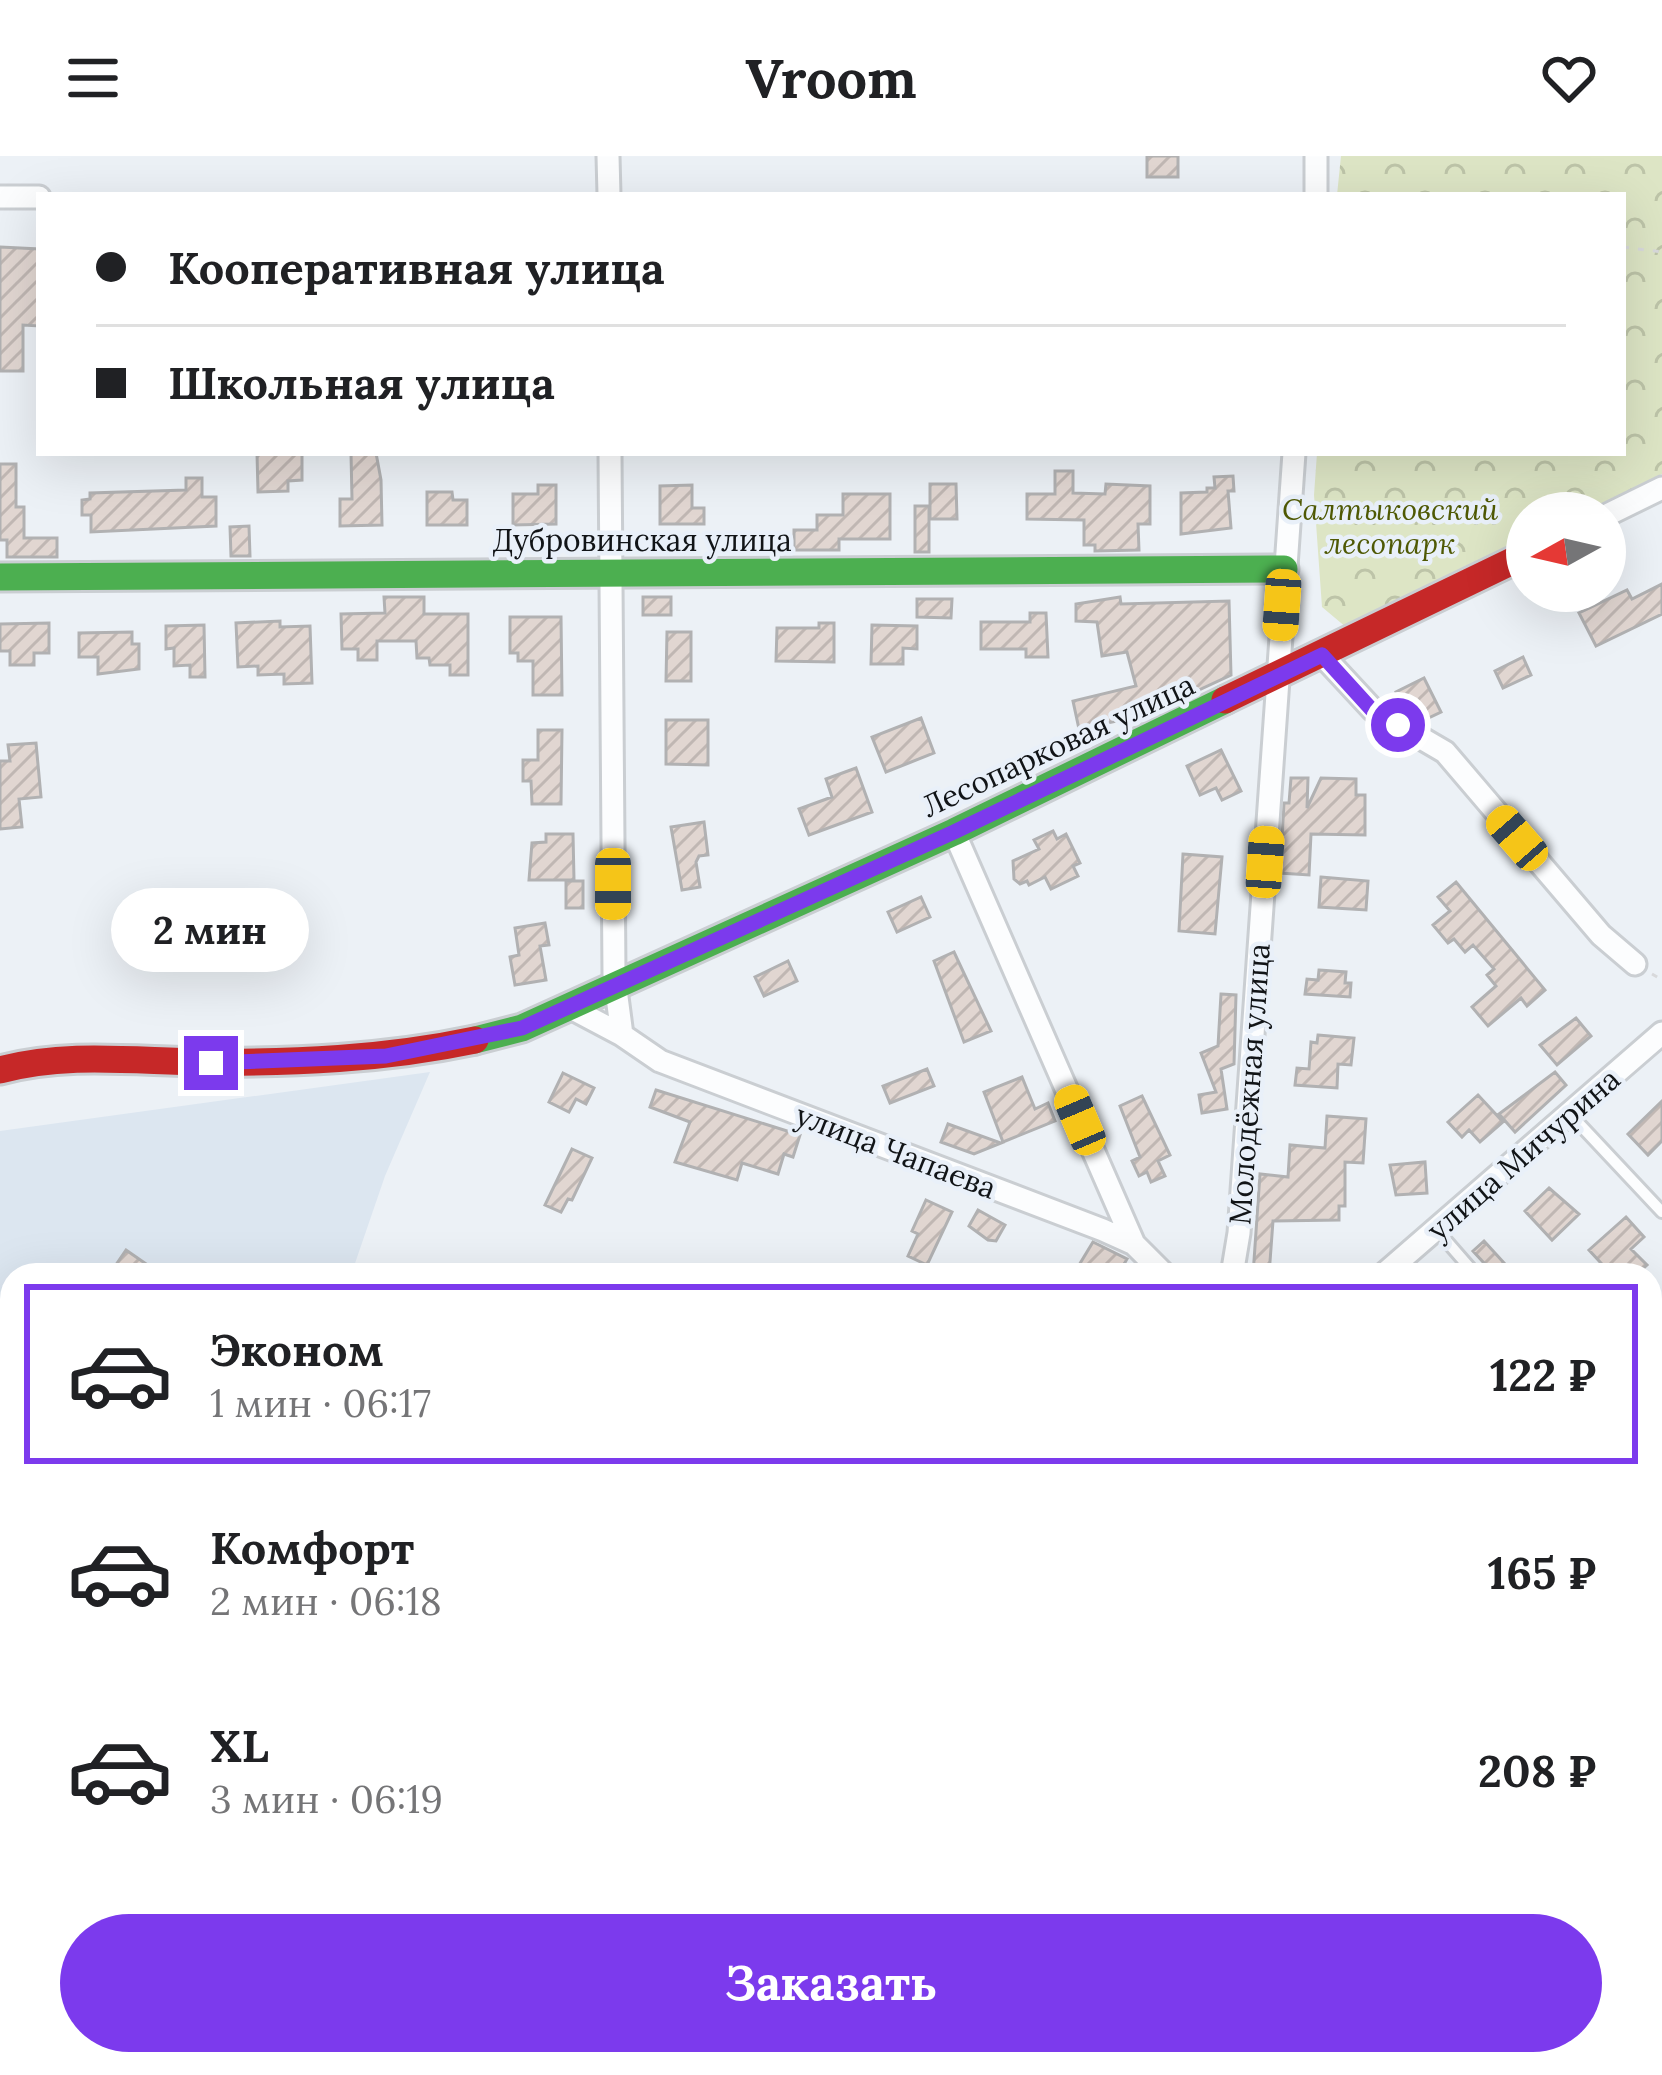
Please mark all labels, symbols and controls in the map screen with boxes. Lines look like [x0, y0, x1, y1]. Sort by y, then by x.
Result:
text: Vroom [745, 44, 917, 113]
icon: menu [60, 45, 126, 111]
icon: heart [1536, 45, 1602, 111]
text: Кооперативная улица [168, 239, 665, 296]
text: Школьная улица [168, 354, 555, 411]
park label: Салтыковский лесопарк [1282, 490, 1498, 562]
north arrow [1506, 492, 1626, 612]
map controls [1506, 492, 1626, 612]
street label: Дубровинская улица [492, 521, 792, 560]
car [1262, 568, 1302, 642]
street label: Лесопарковая улица [916, 665, 1201, 826]
route start [1371, 698, 1425, 752]
car [1480, 799, 1554, 877]
car [1245, 825, 1285, 899]
car [595, 848, 631, 920]
callout: 2 мин [112, 889, 310, 973]
text: 2 мин [153, 905, 267, 955]
street label: Молодёжная улица [1220, 942, 1279, 1226]
route end [184, 1036, 238, 1090]
street label: улица Мичурина [1419, 1060, 1628, 1249]
car [1049, 1080, 1111, 1160]
street label: улица Чапаева [790, 1095, 1002, 1208]
icon: car [66, 1320, 174, 1428]
text: Эконом [210, 1321, 384, 1378]
text: 122 ₽ [1490, 1346, 1596, 1403]
text: 1 мин · 06:17 [210, 1378, 431, 1428]
icon: car [66, 1518, 174, 1626]
text: Комфорт [210, 1519, 414, 1576]
text: 165 ₽ [1488, 1544, 1596, 1601]
text: 2 мин · 06:18 [210, 1576, 442, 1626]
icon: car [66, 1716, 174, 1824]
text: XL [210, 1717, 269, 1774]
text: 208 ₽ [1478, 1742, 1596, 1799]
text: 3 мин · 06:19 [210, 1774, 443, 1824]
button: Заказать [60, 1914, 1602, 2052]

